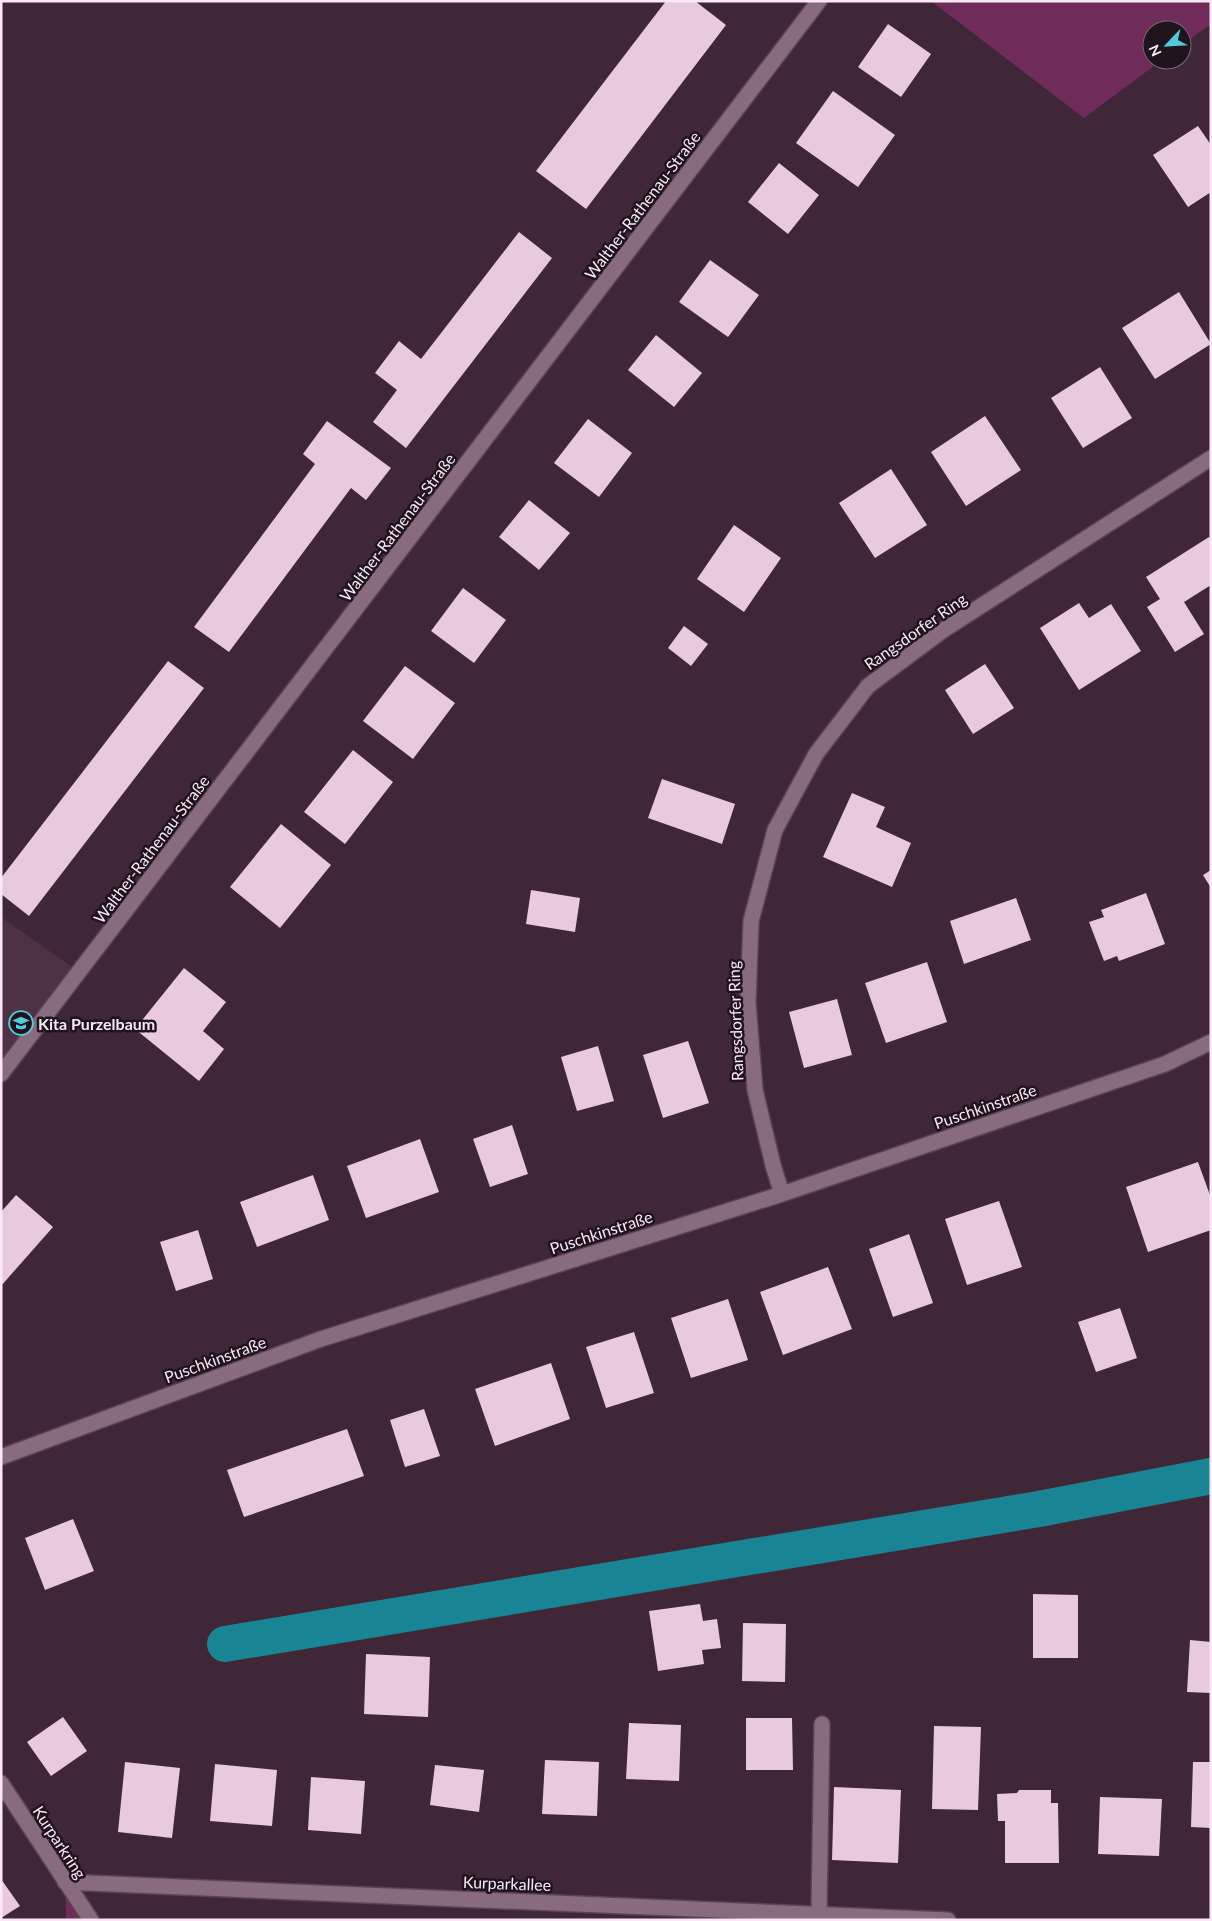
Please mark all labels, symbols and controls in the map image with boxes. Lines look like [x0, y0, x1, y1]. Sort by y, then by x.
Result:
north arrow [1142, 20, 1192, 70]
text: N [1145, 42, 1165, 59]
street label: Walther-Rathenau-Straße [580, 127, 704, 283]
street label: Walther-Rathenau-Straße [335, 449, 459, 605]
street label: Rangsdorfer Ring [860, 589, 970, 673]
street label: Walther-Rathenau-Straße [89, 771, 213, 927]
street label: Rangsdorfer Ring [723, 961, 747, 1081]
school or university icon: Kita Purzelbaum [8, 1010, 34, 1036]
place label: Kita Purzelbaum [38, 1014, 155, 1033]
street label: Puschkinstraße [931, 1080, 1039, 1132]
street label: Puschkinstraße [547, 1206, 655, 1258]
street label: Puschkinstraße [162, 1332, 268, 1386]
street label: Kurparkring [30, 1802, 90, 1882]
street label: Kurparkallee [463, 1872, 551, 1894]

